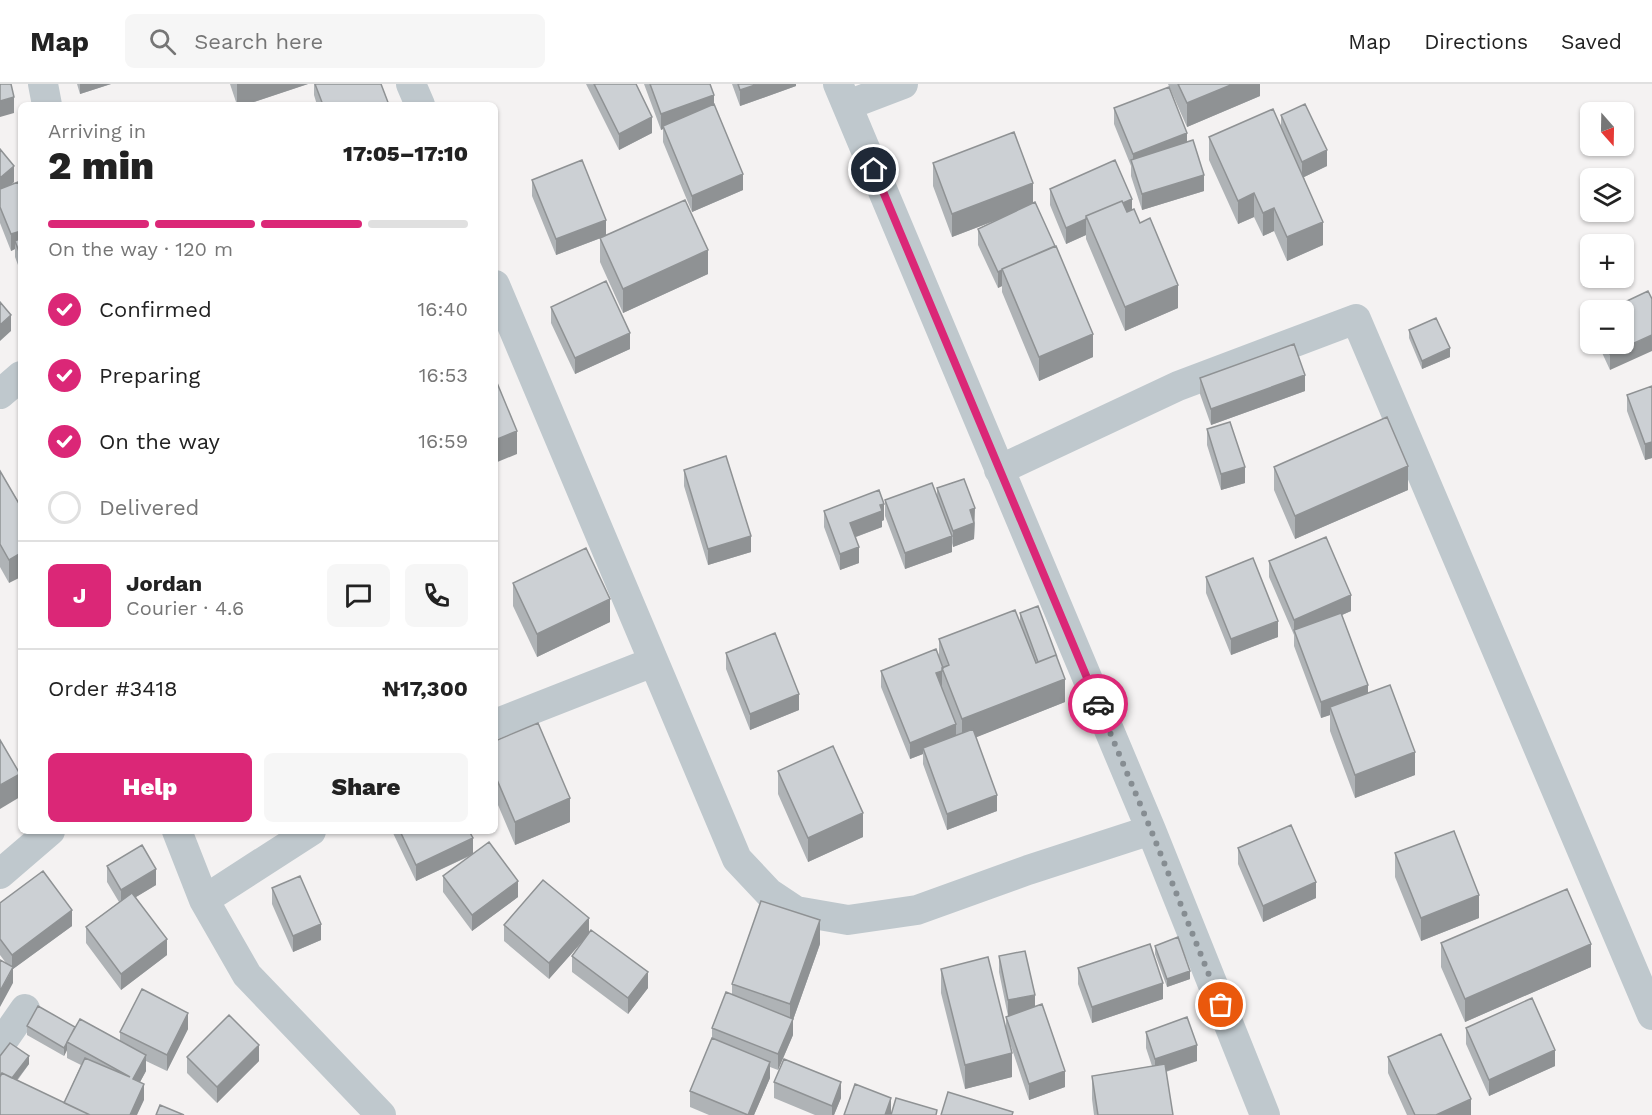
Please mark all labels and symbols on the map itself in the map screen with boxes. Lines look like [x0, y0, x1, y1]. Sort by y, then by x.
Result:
north arrow [1580, 102, 1634, 156]
pin [848, 144, 899, 195]
courier [1068, 674, 1128, 734]
pin [1195, 979, 1246, 1030]

